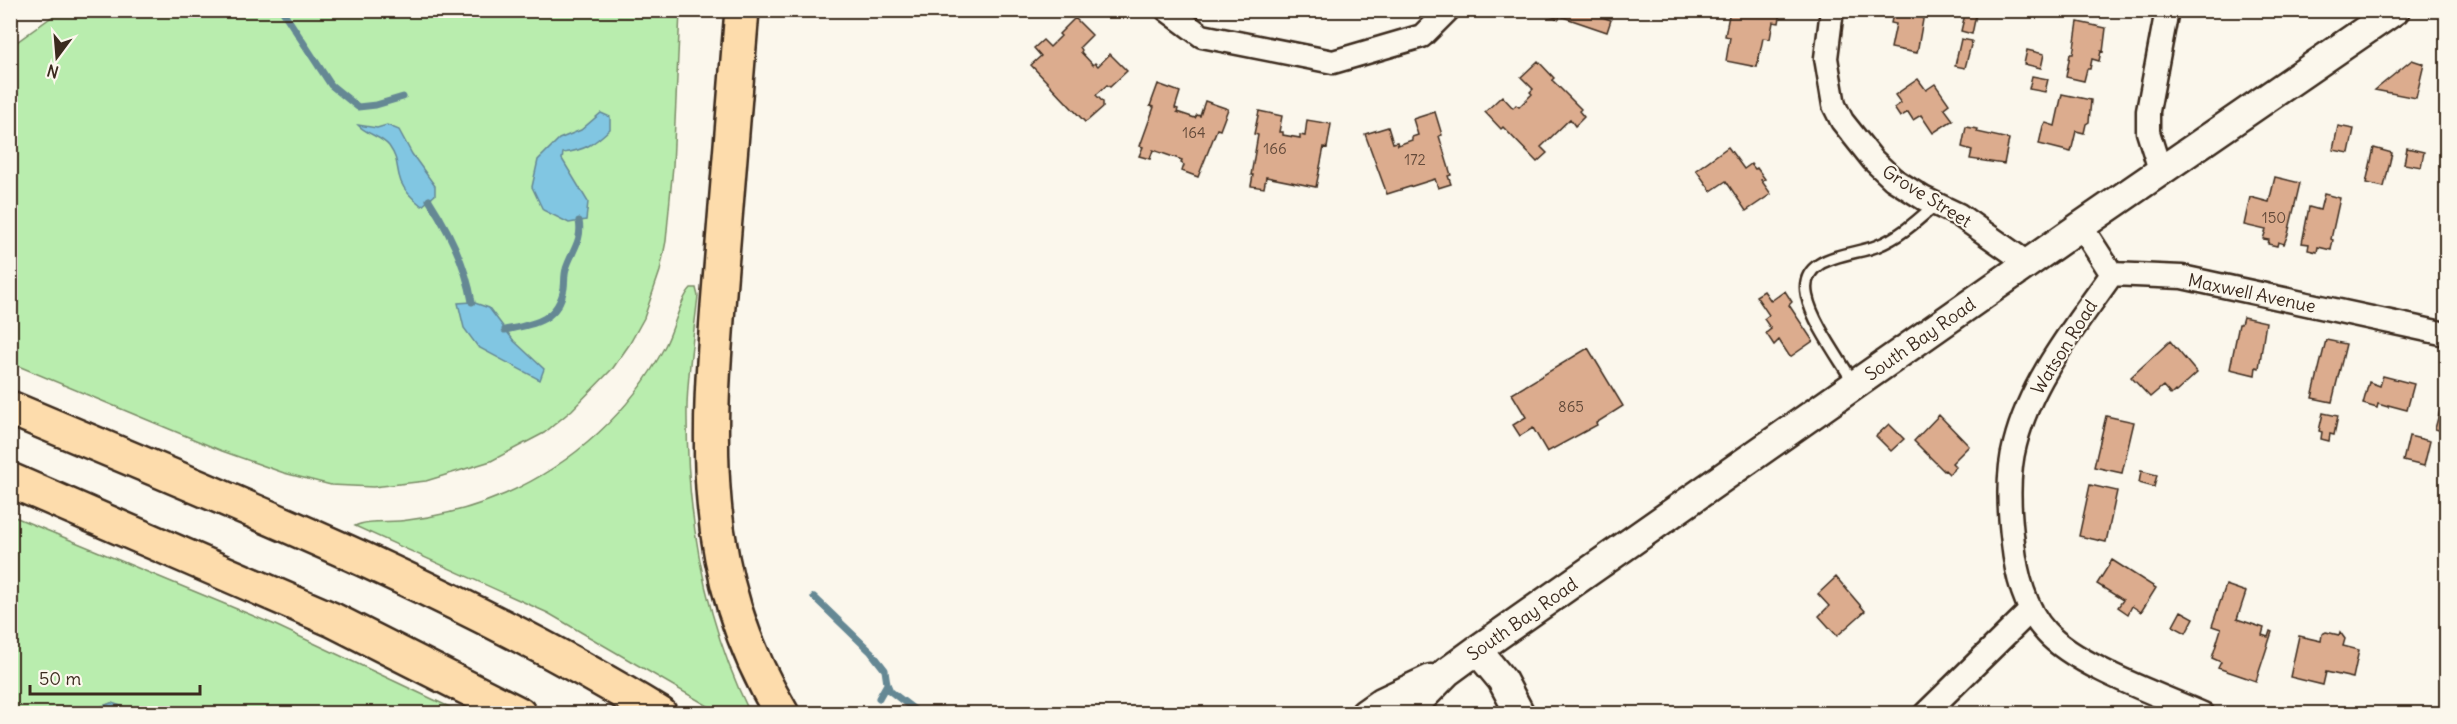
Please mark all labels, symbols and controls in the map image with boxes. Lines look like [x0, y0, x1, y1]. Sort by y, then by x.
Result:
north arrow [27, 27, 87, 87]
text: N [45, 60, 61, 83]
house number: 164 [1182, 123, 1206, 142]
house number: 166 [1263, 139, 1287, 158]
house number: 172 [1404, 150, 1426, 169]
street label: Grove Street [1878, 159, 1976, 233]
house number: 150 [2262, 208, 2286, 227]
street label: Maxwell Avenue [2186, 268, 2318, 318]
street label: South Bay Road [1860, 292, 1980, 386]
street label: Watson Road [2026, 295, 2102, 399]
house number: 865 [1558, 397, 1584, 416]
street label: South Bay Road [1462, 572, 1582, 666]
scale bar [30, 658, 200, 696]
text: 50 m [39, 667, 81, 690]

